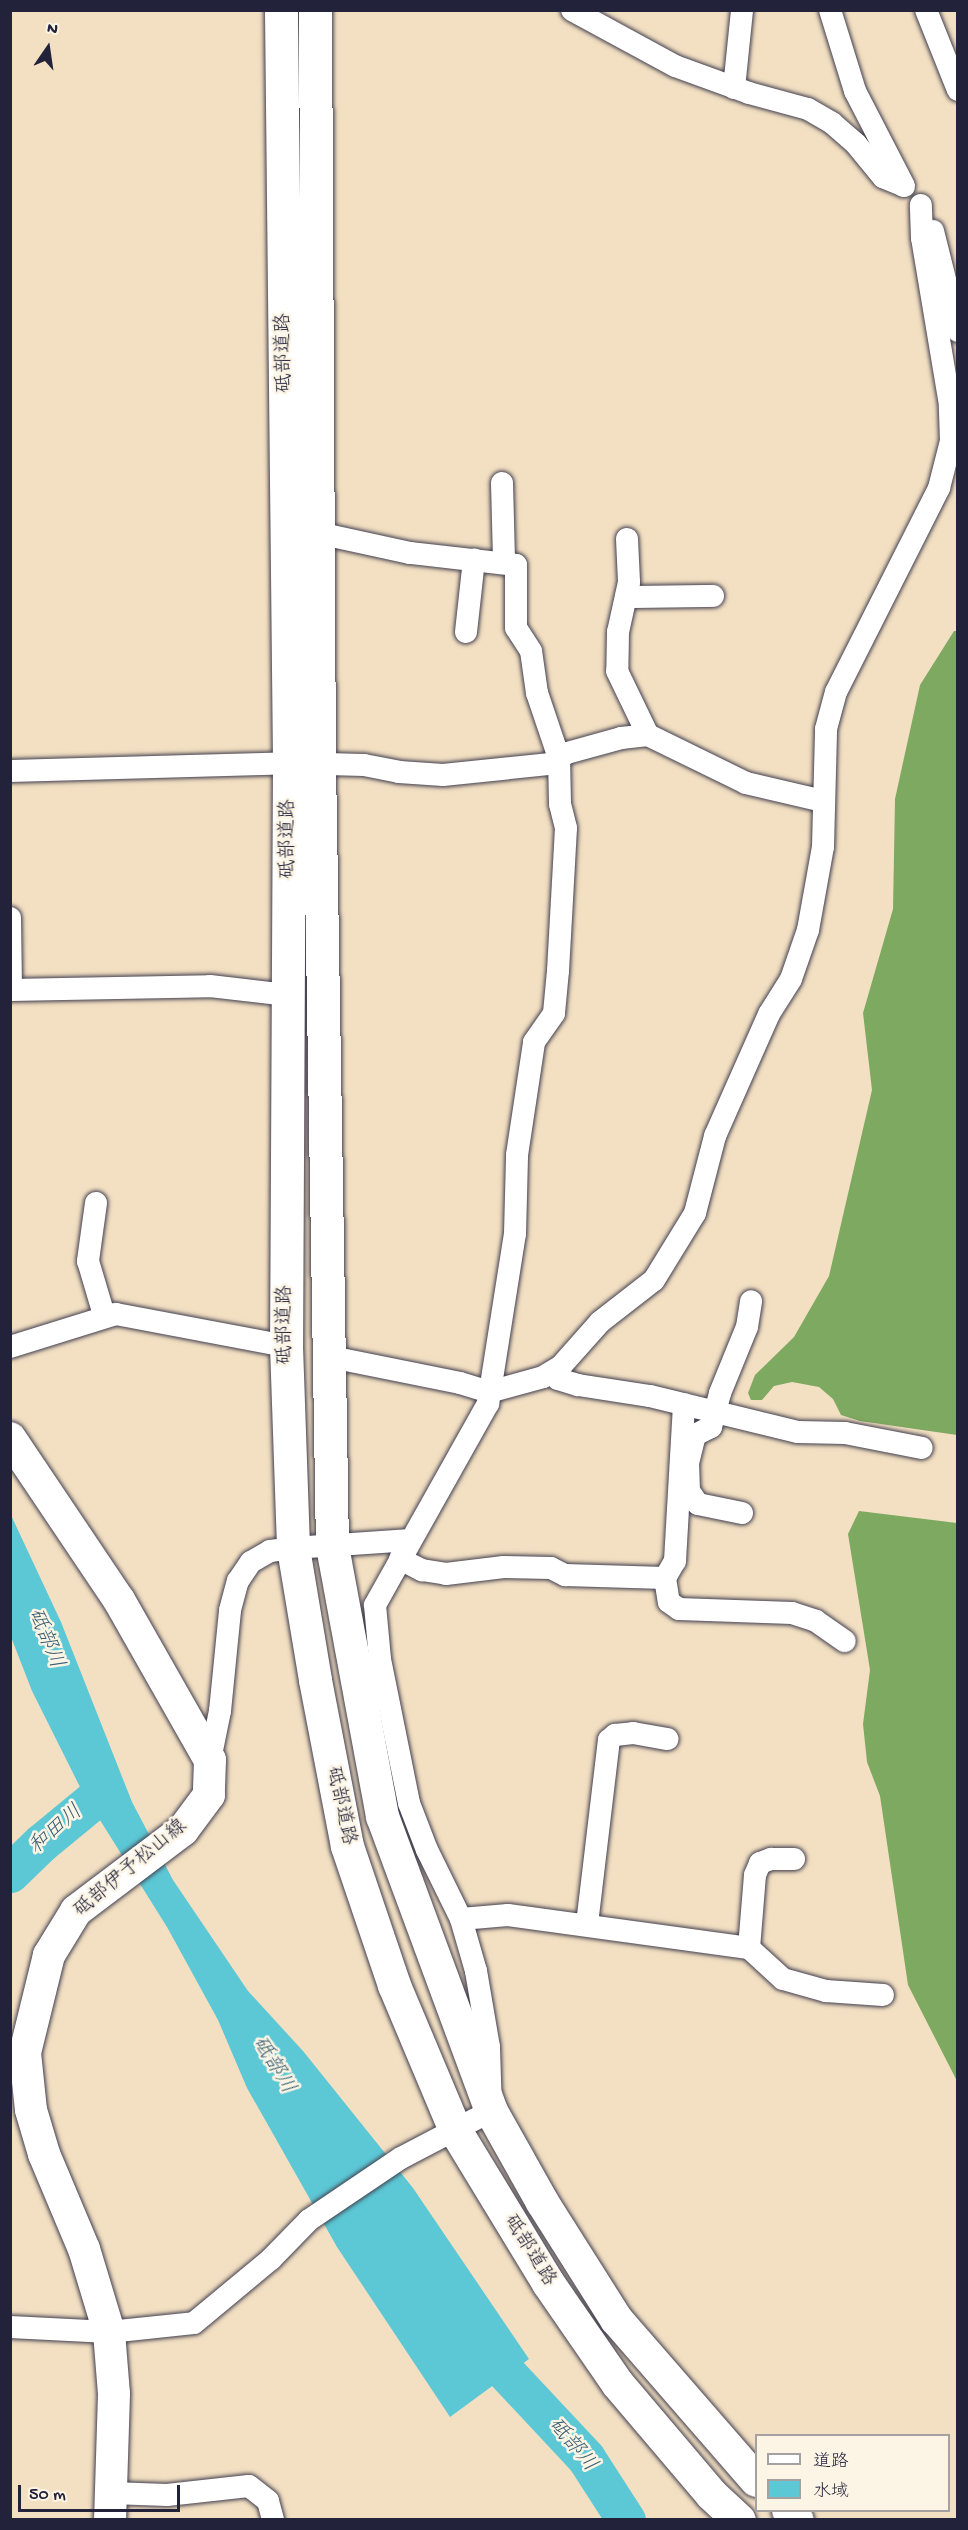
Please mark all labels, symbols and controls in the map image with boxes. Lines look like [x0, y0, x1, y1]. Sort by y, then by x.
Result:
north arrow [18, 18, 78, 78]
text: N [45, 20, 59, 40]
street label: 砥部道路 [272, 313, 298, 393]
street label: 砥部道路 [277, 799, 301, 879]
street label: 砥部道路 [274, 1285, 298, 1365]
water label: 砥部川 [21, 1605, 67, 1673]
street label: 砥部道路 [320, 1764, 360, 1848]
water label: 和田川 [25, 1801, 89, 1861]
street label: 砥部伊予松山線 [70, 1815, 192, 1923]
water label: 砥部川 [245, 2033, 299, 2099]
street label: 砥部道路 [498, 2211, 560, 2291]
water label: 砥部川 [541, 2414, 601, 2478]
legend [755, 2434, 950, 2512]
text: 道路 [813, 2452, 849, 2473]
scale bar [21, 2473, 183, 2511]
text: 水域 [813, 2482, 849, 2503]
text: 50 m [29, 2485, 66, 2506]

